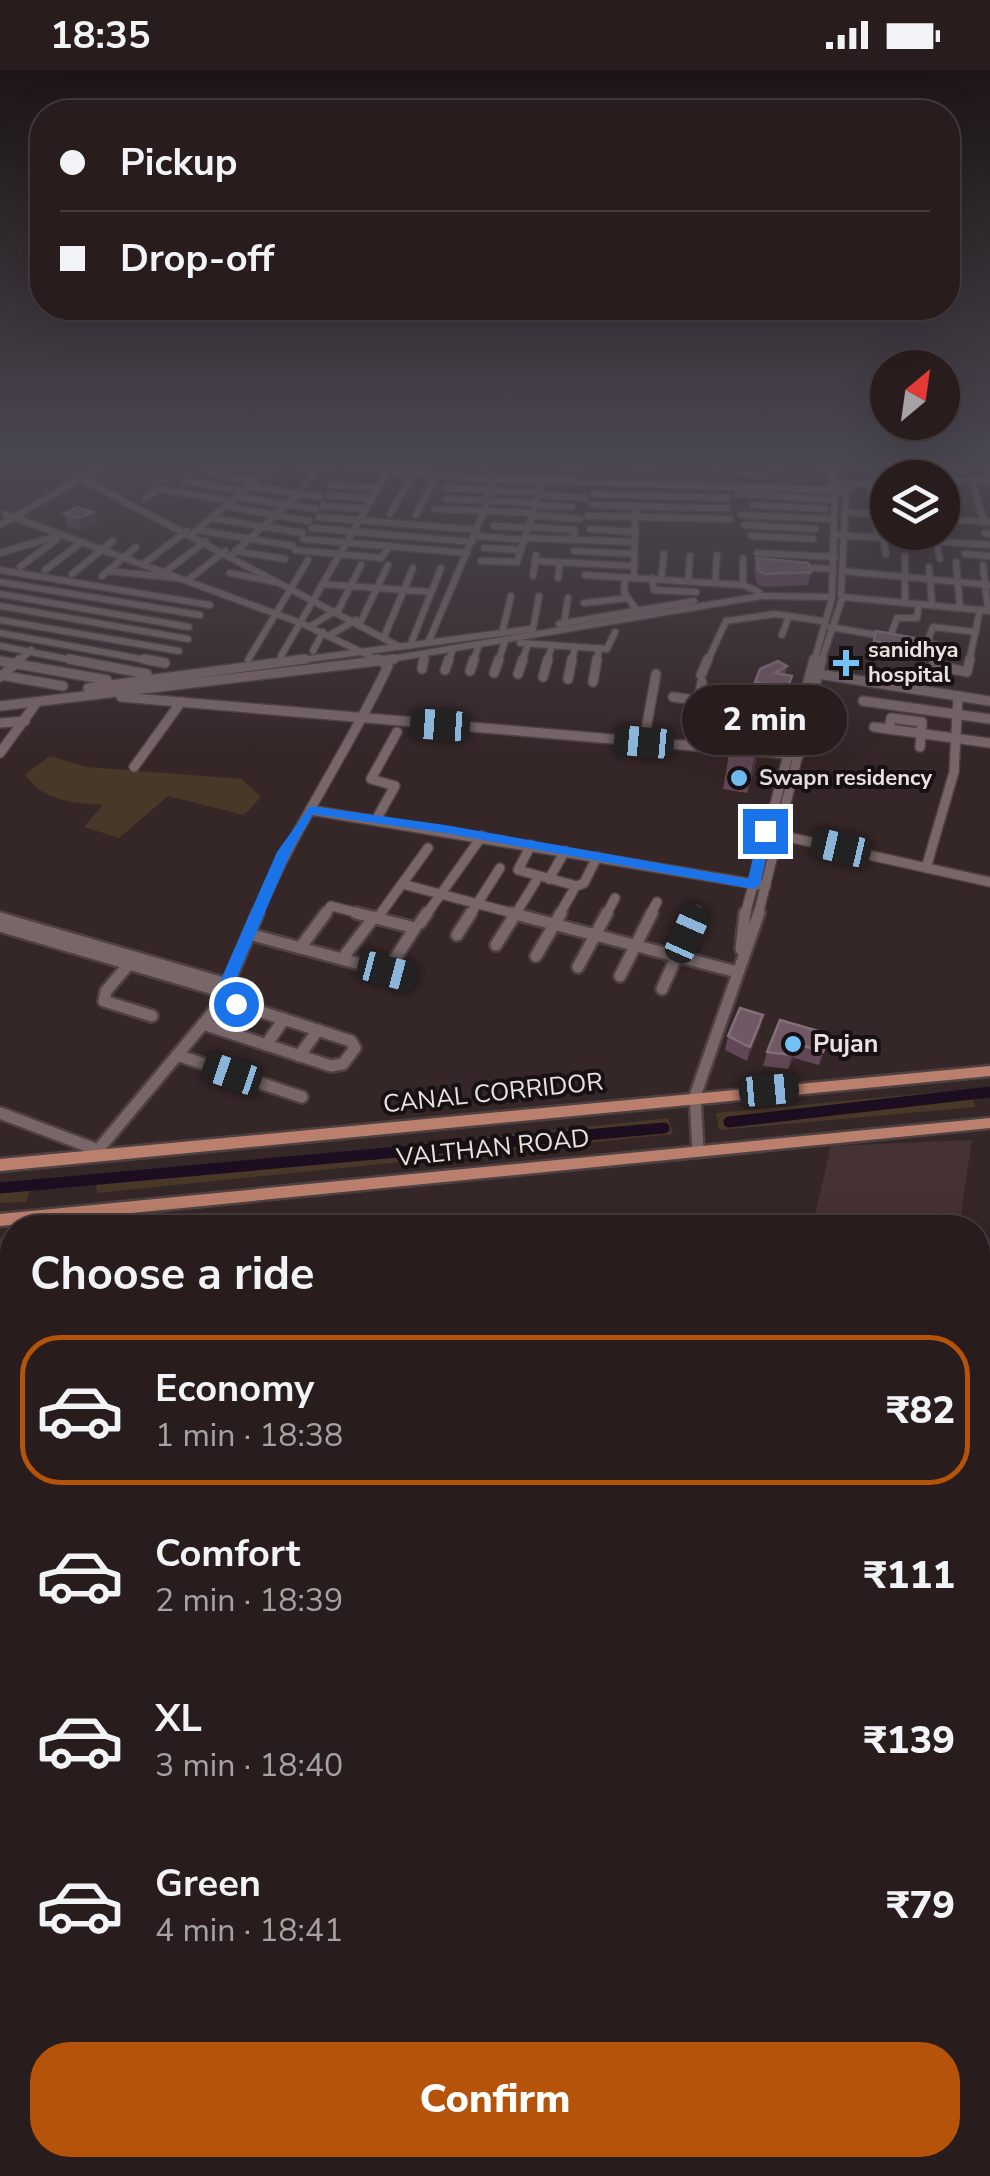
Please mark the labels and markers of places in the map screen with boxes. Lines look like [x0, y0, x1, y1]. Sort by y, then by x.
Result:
place label: sanidhya hospital [868, 635, 959, 690]
marker: sanidhya hospital [833, 650, 859, 676]
place label: Swapn residency [759, 763, 933, 793]
marker: Swapn residency [728, 767, 750, 789]
place label: Pujan [813, 1027, 878, 1061]
marker: Pujan [782, 1033, 804, 1055]

